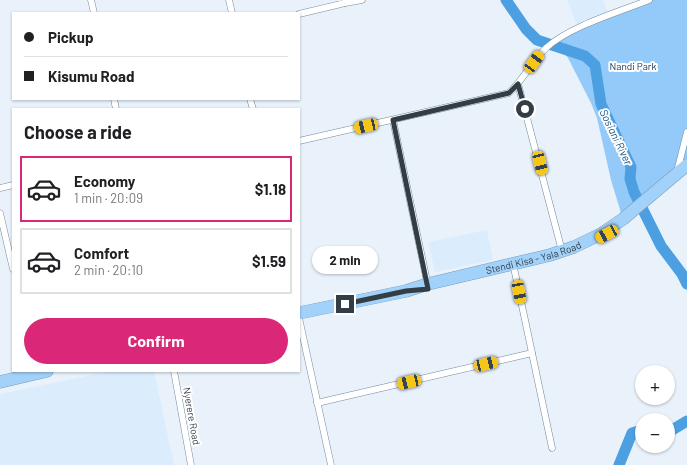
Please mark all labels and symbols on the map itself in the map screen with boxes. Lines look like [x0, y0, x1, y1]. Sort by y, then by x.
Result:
car [522, 49, 546, 75]
park label: Nandi Park [610, 60, 656, 72]
route start [516, 100, 534, 118]
water label: Sosiani River [597, 107, 636, 168]
car [353, 117, 379, 135]
car [531, 150, 549, 176]
car [594, 223, 620, 245]
street label: Stendi Kisa - Yala Road [484, 238, 583, 276]
callout: 2 min [312, 246, 378, 274]
car [511, 279, 527, 305]
route end [336, 295, 354, 313]
car [473, 355, 499, 373]
car [396, 373, 422, 391]
street label: Nyerere Road [181, 386, 203, 446]

